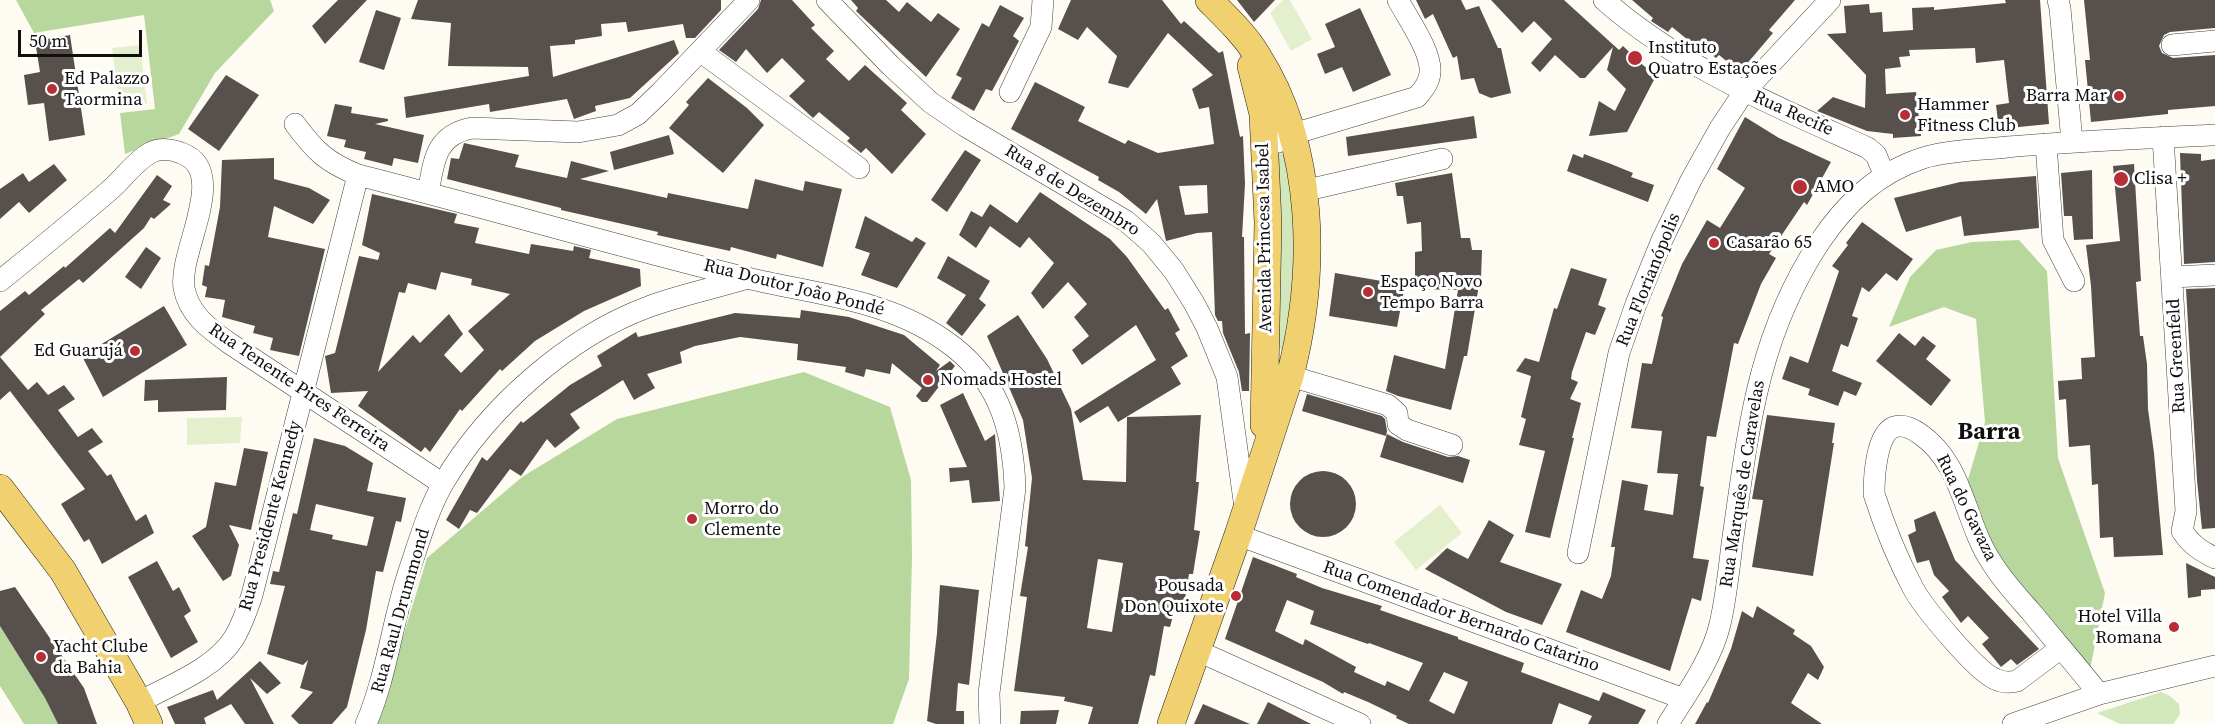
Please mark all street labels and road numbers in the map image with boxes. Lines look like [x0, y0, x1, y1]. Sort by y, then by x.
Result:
street label: Rua Recife [1750, 87, 1836, 141]
street label: Rua 8 de Dezembro [1000, 141, 1144, 241]
street label: Avenida Princesa Isabel [1253, 143, 1277, 333]
street label: Rua Florianópolis [1612, 210, 1686, 350]
street label: Rua Doutor João Pondé [701, 255, 887, 321]
street label: Rua Greenfeld [2163, 298, 2191, 414]
street label: Rua Tenente Pires Ferreira [204, 319, 394, 457]
street label: Rua Marquês de Caravelas [1716, 379, 1770, 589]
street label: Rua Presidente Kennedy [235, 419, 307, 613]
street label: Rua do Gavaza [1931, 451, 2001, 565]
street label: Rua Raul Drummond [367, 526, 435, 696]
street label: Rua Comendador Bernardo Catarino [1320, 557, 1602, 677]

